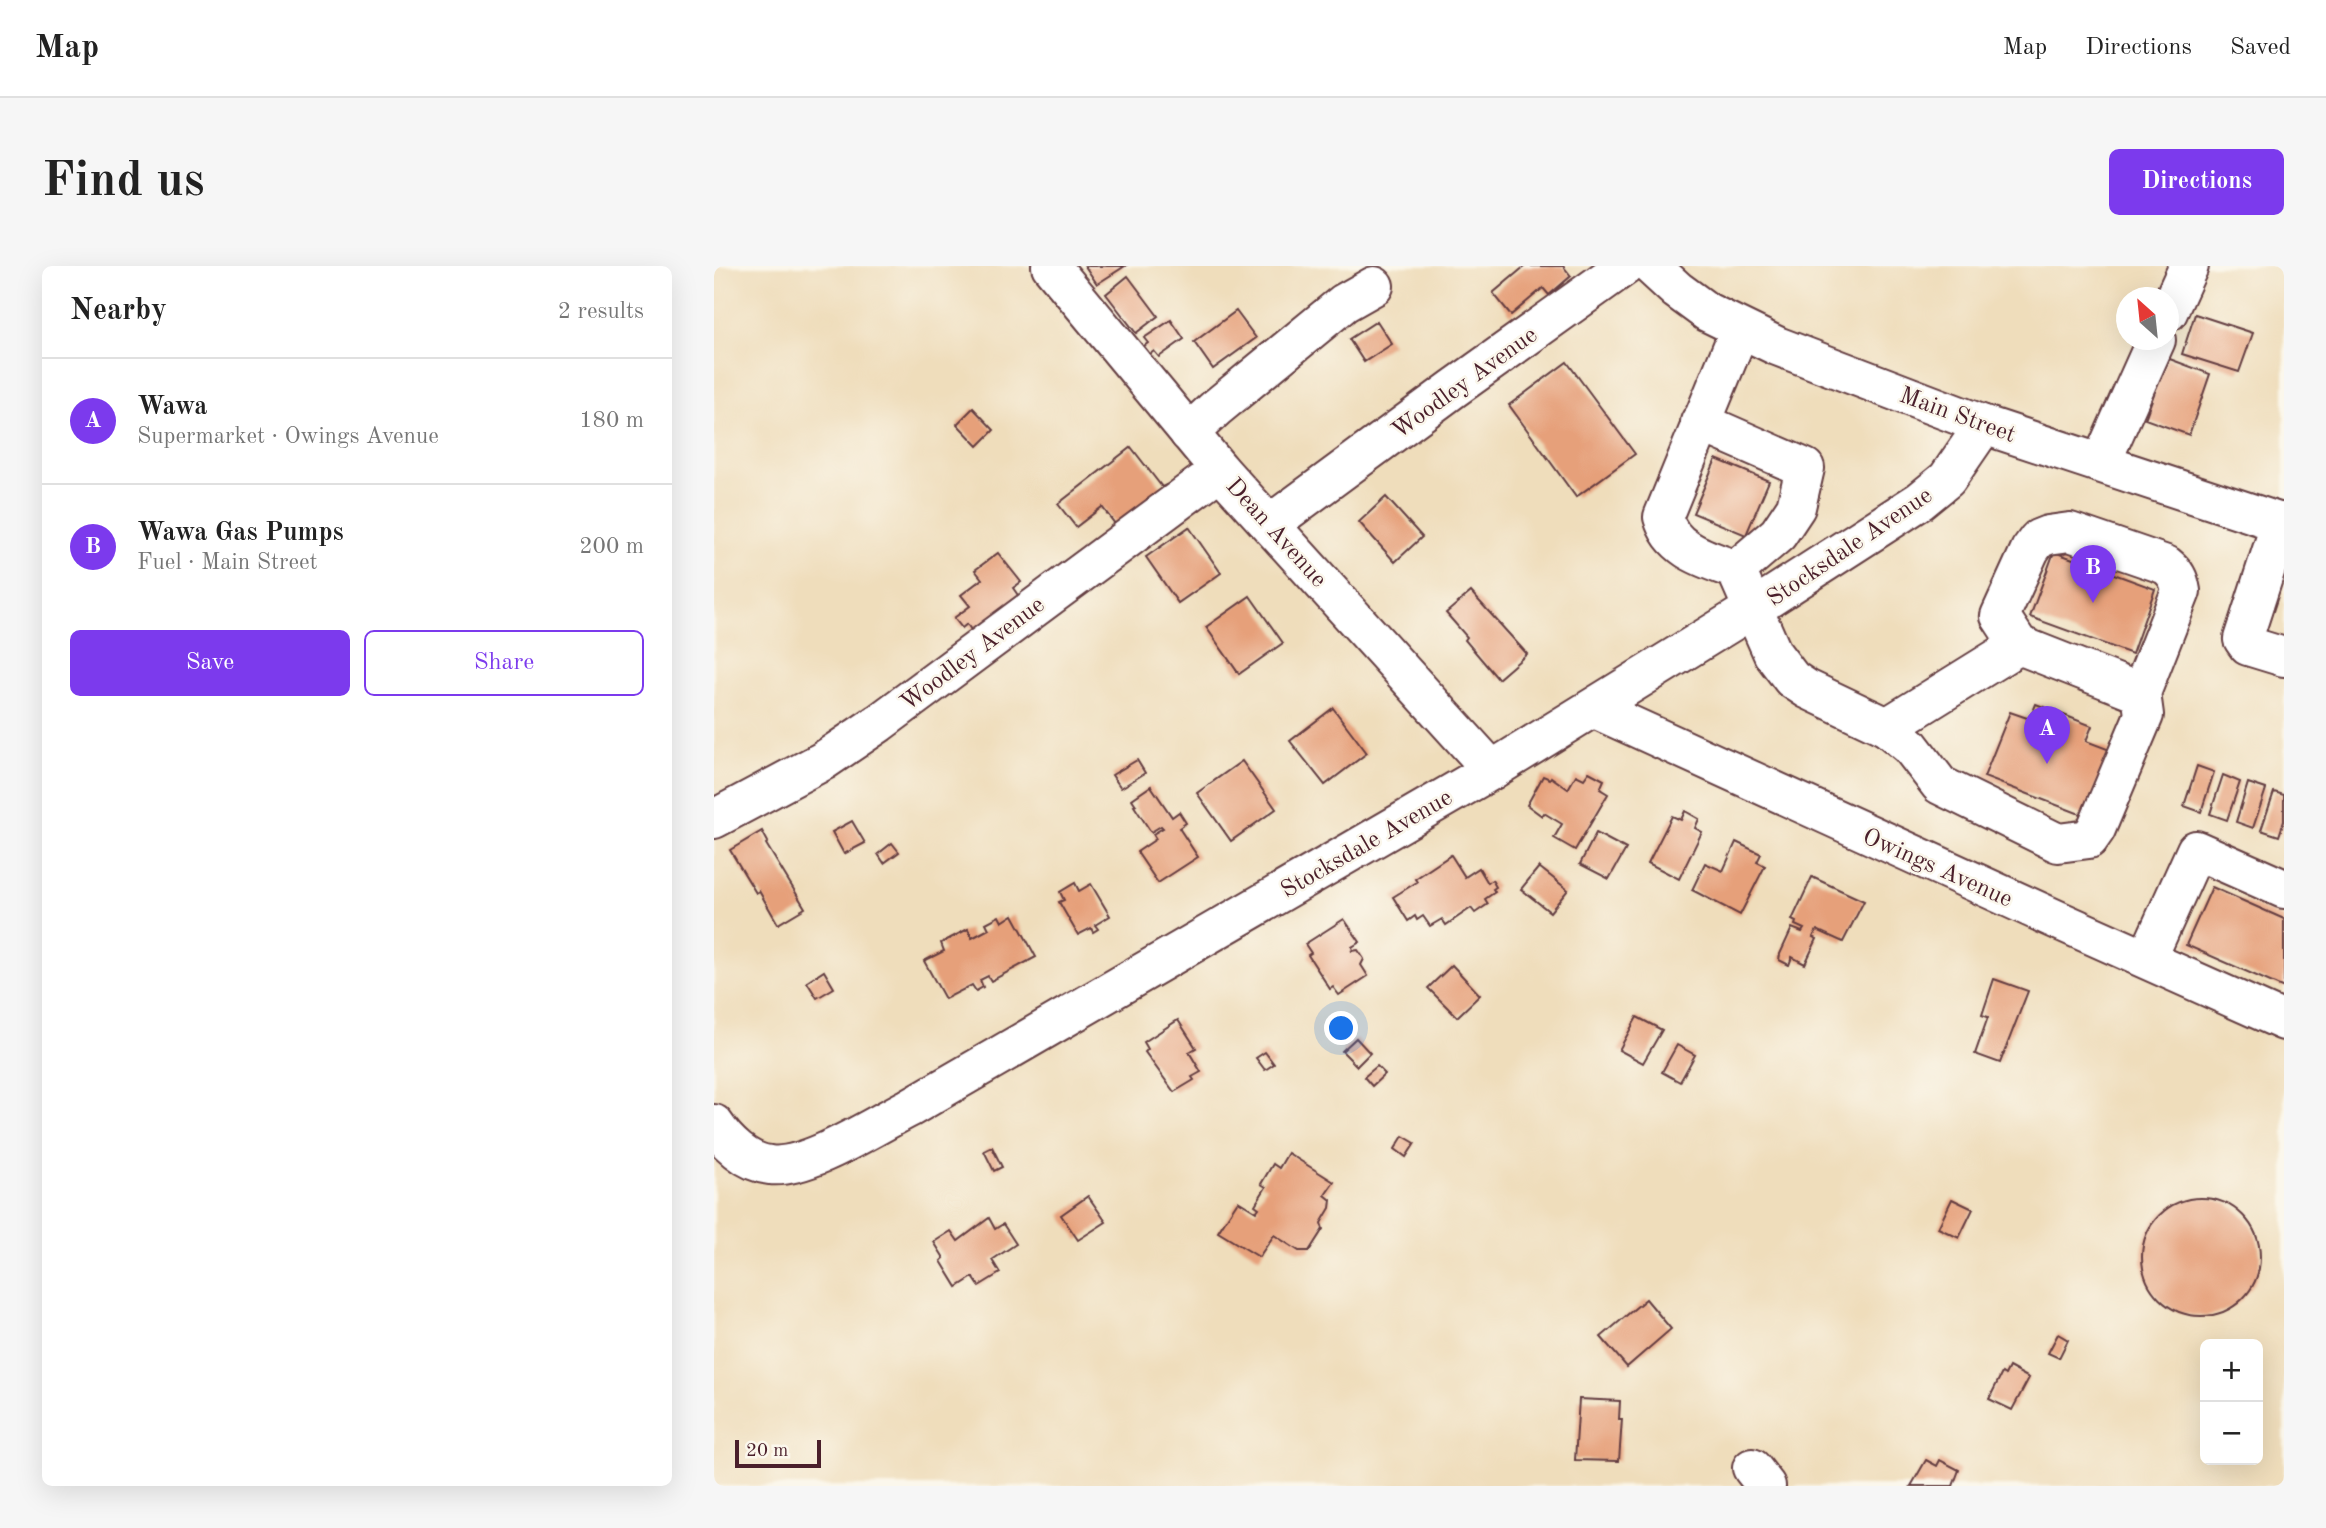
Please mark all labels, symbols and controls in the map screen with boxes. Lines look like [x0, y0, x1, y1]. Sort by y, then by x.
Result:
text: Map [35, 32, 99, 65]
text: Map [2003, 36, 2047, 60]
text: Directions [2085, 36, 2192, 60]
text: Saved [2230, 36, 2291, 60]
button: Directions [2109, 149, 2284, 215]
text: Find us [42, 158, 205, 207]
north arrow [2116, 287, 2179, 350]
text: Nearby [70, 296, 167, 326]
text: 2 results [558, 300, 644, 323]
street label: Woodley Avenue [1388, 323, 1542, 444]
street label: Main Street [1896, 384, 2019, 448]
text: Wawa [137, 394, 207, 420]
text: A [84, 409, 102, 432]
text: 180 m [579, 409, 644, 432]
text: Supermarket · Owings Avenue [137, 425, 439, 448]
street label: Dean Avenue [1221, 474, 1330, 592]
street label: Stocksdale Avenue [1763, 484, 1937, 612]
text: Wawa Gas Pumps [137, 520, 344, 546]
text: B [85, 535, 101, 558]
text: 200 m [579, 535, 644, 558]
pin: B [2070, 545, 2116, 603]
text: Fuel · Main Street [137, 551, 318, 574]
street label: Woodley Avenue [897, 593, 1049, 716]
button: Save [70, 630, 350, 696]
button: Share [364, 630, 644, 696]
pin: A [2024, 706, 2070, 764]
street label: Stocksdale Avenue [1277, 786, 1457, 903]
street label: Owings Avenue [1859, 825, 2016, 913]
your location [1324, 1011, 1358, 1045]
map controls [2200, 1339, 2263, 1465]
button: + [2200, 1339, 2263, 1402]
button: − [2200, 1402, 2263, 1465]
scale bar [735, 1437, 821, 1469]
text: 20 m [746, 1442, 788, 1461]

